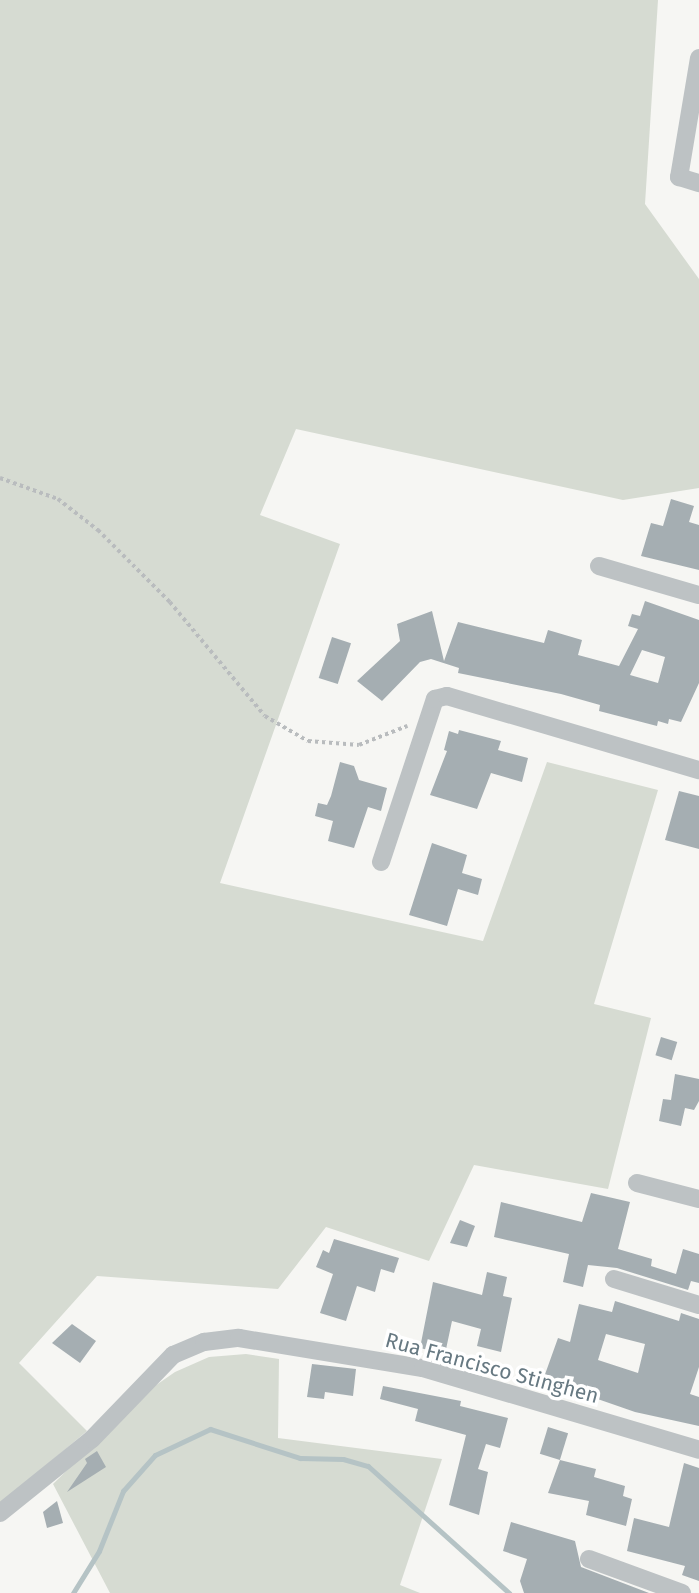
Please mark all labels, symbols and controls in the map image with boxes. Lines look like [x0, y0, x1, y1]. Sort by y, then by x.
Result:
street label: Rua Francisco Stinghen [382, 1327, 602, 1409]

